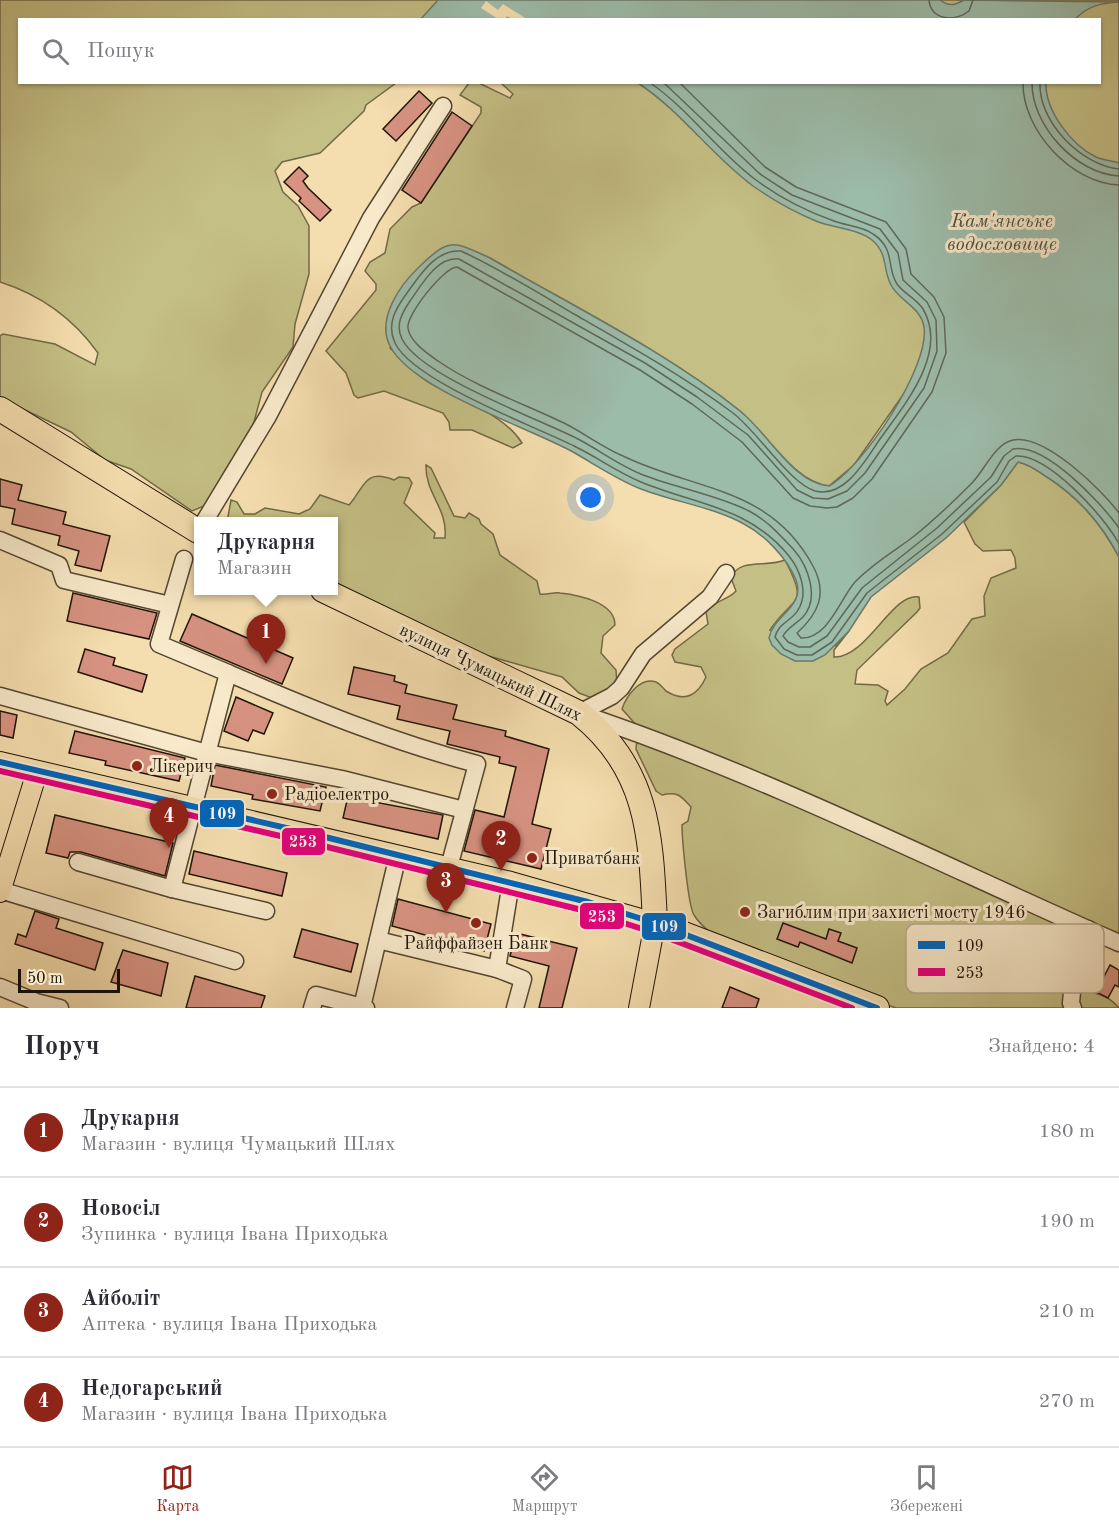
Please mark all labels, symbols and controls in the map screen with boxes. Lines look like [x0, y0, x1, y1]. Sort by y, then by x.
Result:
search box [18, 18, 1101, 84]
icon: search [39, 35, 72, 68]
text: Пошук [87, 40, 155, 62]
water label: Кам'янське водосховище [947, 212, 1057, 255]
your location [576, 483, 605, 512]
popup [194, 517, 338, 595]
text: Друкарня [217, 532, 315, 554]
text: Магазин [217, 559, 292, 579]
pin: 1 [246, 614, 286, 664]
street label: вулиця Чумацький Шлях [396, 621, 585, 725]
place label: Лікерич [149, 758, 213, 776]
marker: Лікерич [130, 759, 144, 773]
place label: Радіоелектро [284, 786, 389, 804]
marker: Радіоелектро [265, 787, 279, 801]
pin: 4 [150, 798, 188, 848]
line badge: 109 [199, 799, 245, 828]
text: 109 [208, 807, 236, 823]
pin: 2 [482, 822, 520, 871]
line badge: 253 [281, 827, 326, 856]
text: 253 [289, 835, 317, 851]
place label: Приватбанк [544, 850, 640, 868]
marker: Приватбанк [525, 851, 539, 865]
pin: 3 [426, 864, 466, 913]
line badge: 253 [579, 902, 625, 930]
place label: Загиблим при захисті мосту 1946 [757, 904, 1026, 922]
marker: Загиблим при захисті мосту 1946 [738, 905, 752, 919]
text: 253 [588, 910, 616, 926]
line badge: 109 [641, 912, 687, 941]
marker: Райффайзен Банк [469, 916, 483, 930]
text: 109 [650, 920, 678, 936]
legend [906, 924, 1104, 993]
place label: Райффайзен Банк [404, 935, 548, 954]
text: 109 [956, 939, 984, 955]
scale bar [18, 966, 120, 994]
text: 253 [956, 966, 984, 982]
text: 50 m [27, 971, 63, 987]
text: Поруч [24, 1034, 100, 1060]
text: Знайдено: 4 [988, 1037, 1095, 1057]
text: Друкарня [81, 1108, 180, 1130]
text: 1 [38, 1122, 49, 1142]
text: 180 m [1039, 1122, 1095, 1142]
text: Магазин · вулиця Чумацький Шлях [81, 1135, 396, 1155]
text: Новосіл [81, 1198, 161, 1220]
text: 2 [38, 1212, 49, 1232]
text: 190 m [1039, 1212, 1095, 1232]
text: Зупинка · вулиця Івана Приходька [81, 1225, 388, 1245]
text: Айболіт [81, 1288, 160, 1310]
text: 3 [38, 1302, 49, 1322]
text: 210 m [1039, 1302, 1095, 1322]
text: Аптека · вулиця Івана Приходька [81, 1315, 377, 1335]
text: Недогарський [81, 1378, 223, 1400]
text: 4 [38, 1392, 49, 1412]
text: 270 m [1039, 1392, 1095, 1412]
text: Магазин · вулиця Івана Приходька [81, 1405, 388, 1425]
tab: Карта [156, 1461, 199, 1517]
tab: Маршрут [512, 1461, 578, 1517]
tab: Збережені [890, 1461, 963, 1517]

